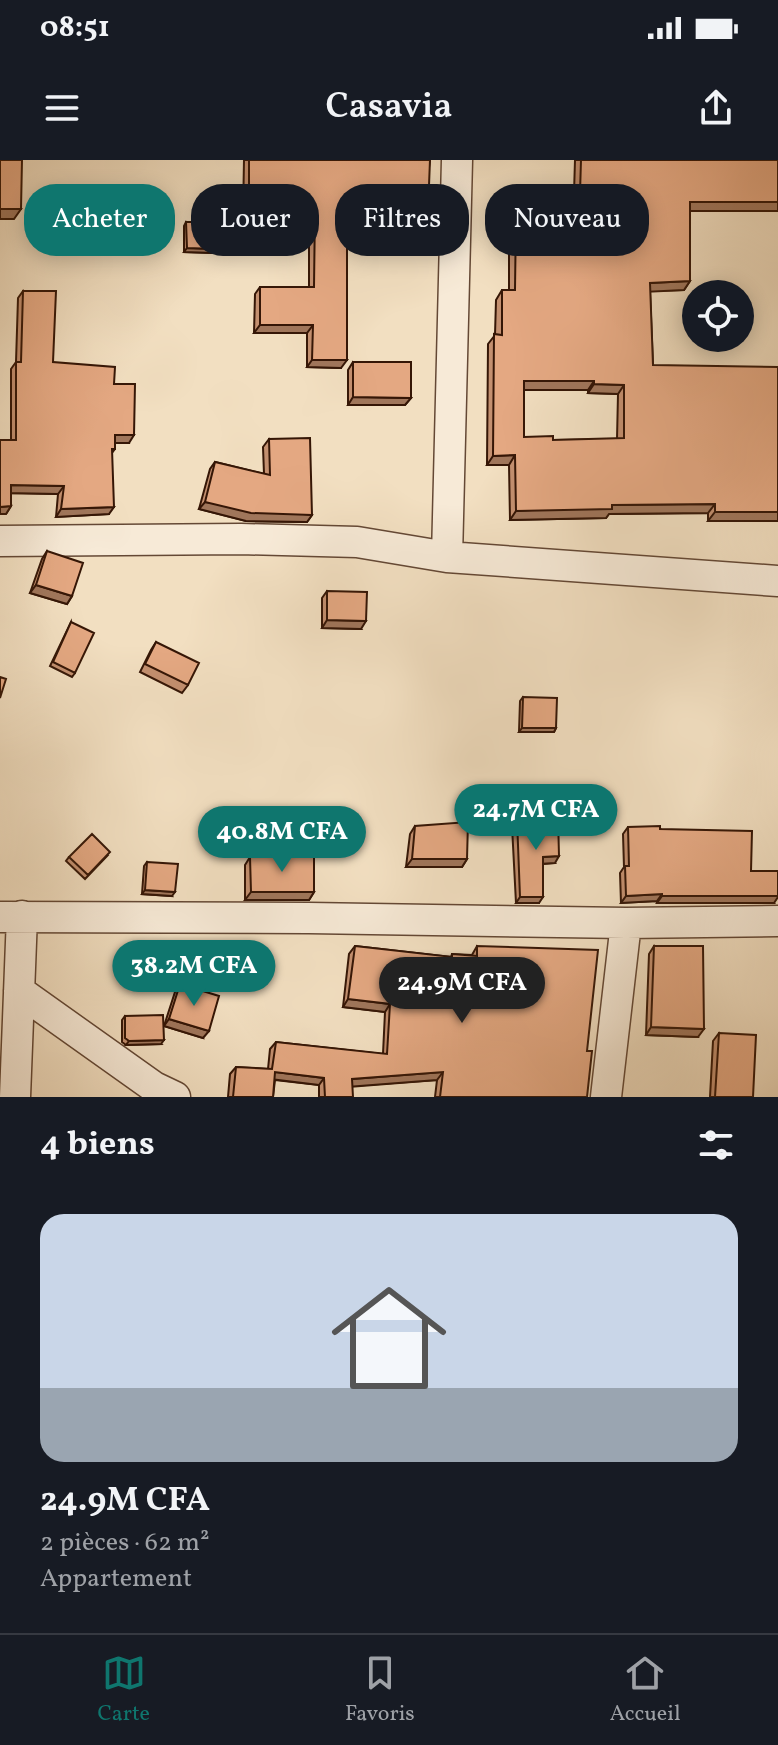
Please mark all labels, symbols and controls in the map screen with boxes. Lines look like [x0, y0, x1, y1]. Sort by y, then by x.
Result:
text: 08:51 [40, 7, 110, 49]
text: Casavia [326, 83, 452, 133]
icon: menu [40, 86, 84, 130]
icon: share [694, 86, 738, 130]
chip: Acheter [24, 184, 175, 256]
chip: Louer [191, 184, 319, 256]
chip: Filtres [335, 184, 469, 256]
chip: Nouveau [485, 184, 649, 256]
map controls [682, 280, 754, 352]
button: locate [682, 280, 754, 352]
pin: 24.7M CFA [444, 784, 628, 852]
text: 24.7M CFA [472, 792, 600, 828]
pin: 40.8M CFA [190, 806, 374, 874]
text: 40.8M CFA [216, 814, 348, 850]
pin: 38.2M CFA [102, 940, 286, 1008]
text: 38.2M CFA [130, 948, 258, 984]
pin: 24.9M CFA [370, 957, 554, 1025]
text: 24.9M CFA [397, 965, 527, 1001]
text: 4 biens [40, 1122, 155, 1169]
icon: filters [694, 1123, 738, 1167]
icon: home [317, 1266, 461, 1410]
text: 24.9M CFA [40, 1478, 210, 1525]
text: 2 pièces · 62 m² [40, 1525, 210, 1561]
text: Appartement [40, 1561, 192, 1597]
tab: Carte [97, 1651, 150, 1730]
tab: Favoris [345, 1651, 415, 1730]
tab: Accueil [610, 1651, 681, 1730]

